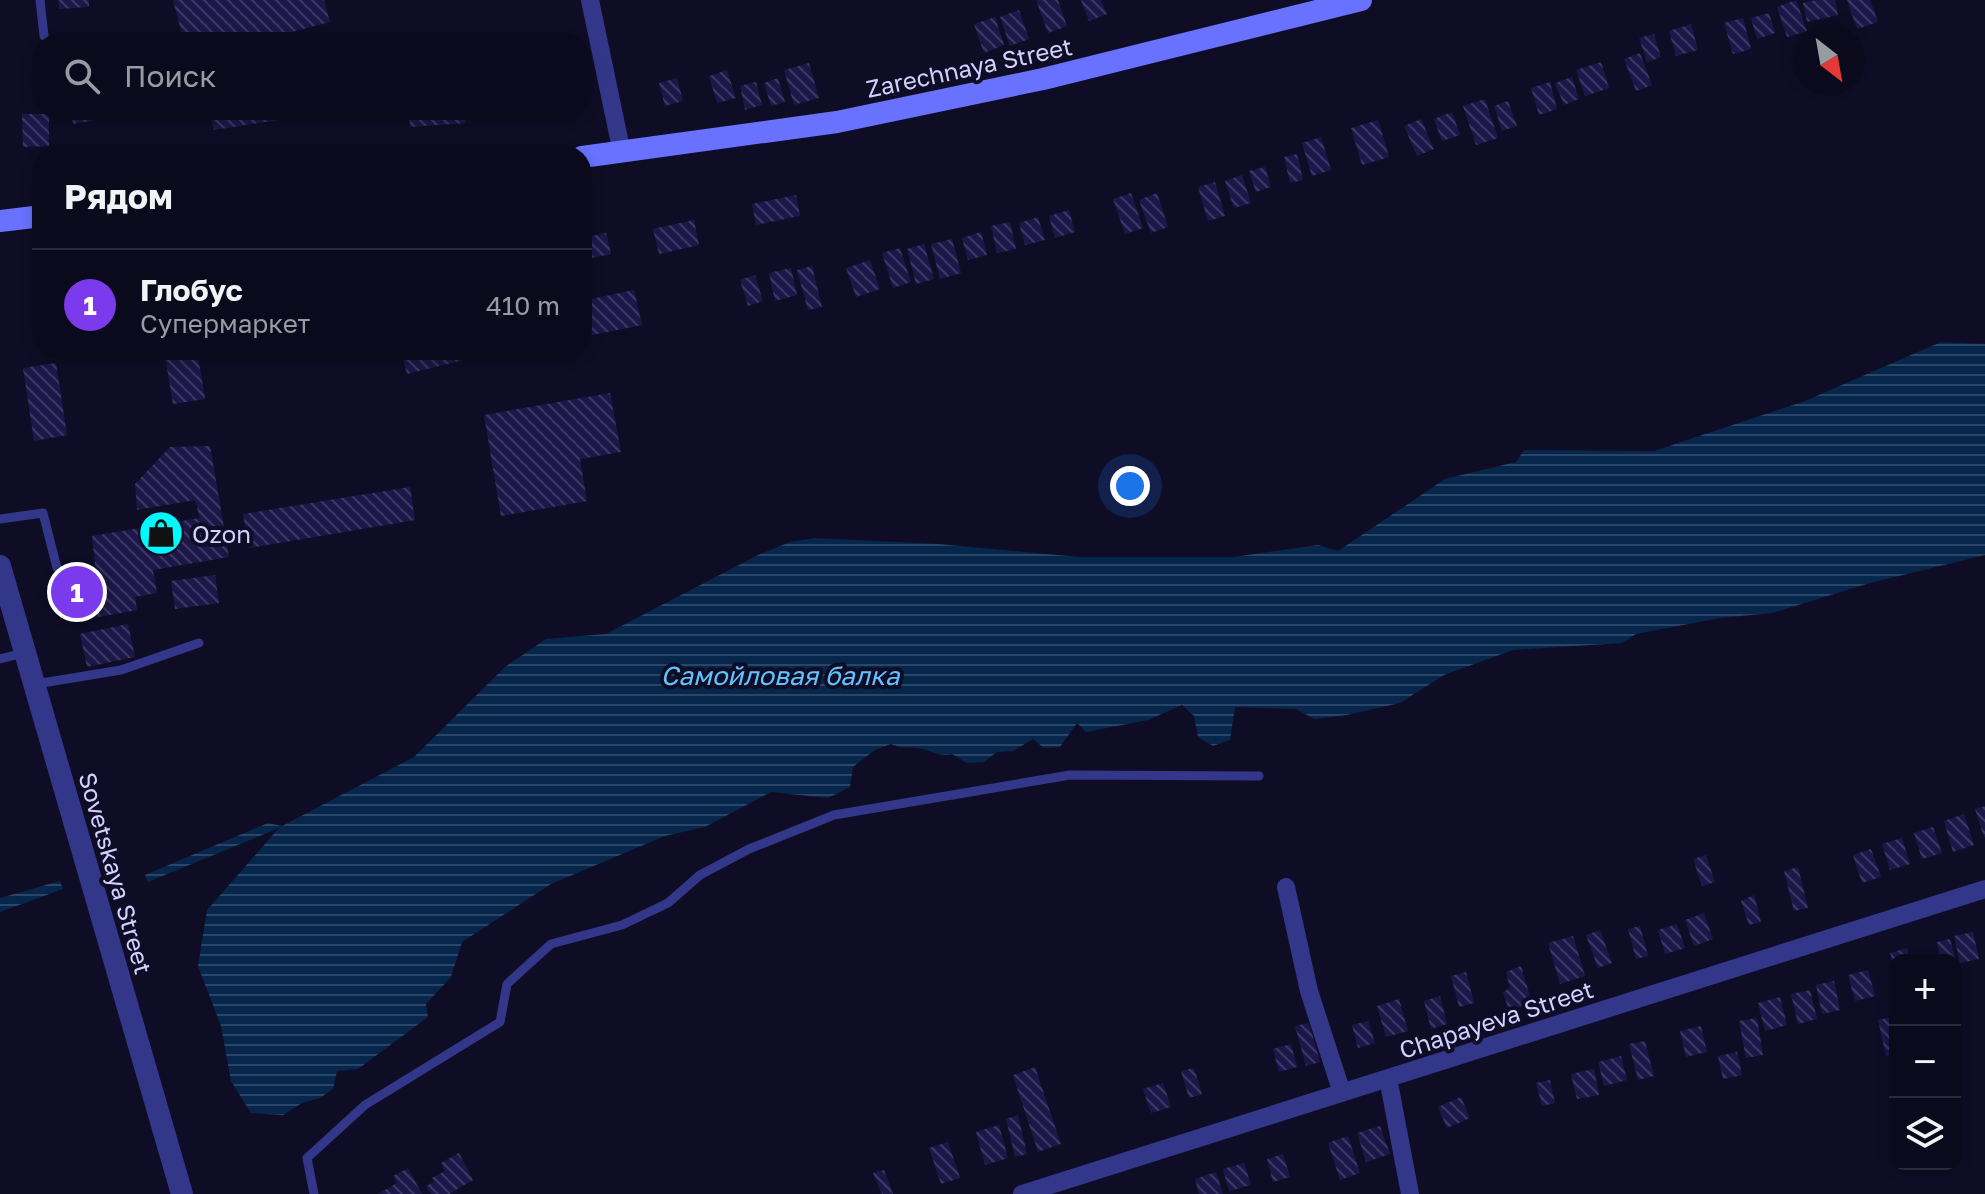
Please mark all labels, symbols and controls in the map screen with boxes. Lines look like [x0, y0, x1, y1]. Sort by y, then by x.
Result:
north arrow [1793, 24, 1865, 96]
street label: Zarechnaya Street [863, 31, 1075, 103]
search box [32, 32, 592, 120]
icon: search [60, 54, 104, 98]
text: Поиск [124, 58, 216, 94]
text: Рядом [64, 176, 173, 216]
text: Глобус [140, 272, 243, 308]
text: 1 [83, 290, 97, 321]
text: 410 m [486, 290, 560, 321]
text: Супермаркет [140, 308, 310, 339]
your location [1110, 466, 1150, 506]
shop icon: Ozon [137, 509, 185, 557]
place label: Ozon [192, 519, 251, 548]
pin: 1 [51, 562, 103, 622]
water label: Самойловая балка [661, 660, 901, 691]
street label: Sovetskaya Street [73, 769, 159, 977]
map controls [1889, 954, 1961, 1170]
button: + [1889, 954, 1961, 1026]
street label: Chapayeva Street [1395, 974, 1597, 1064]
button: − [1889, 1026, 1961, 1098]
button: layers [1889, 1098, 1961, 1170]

